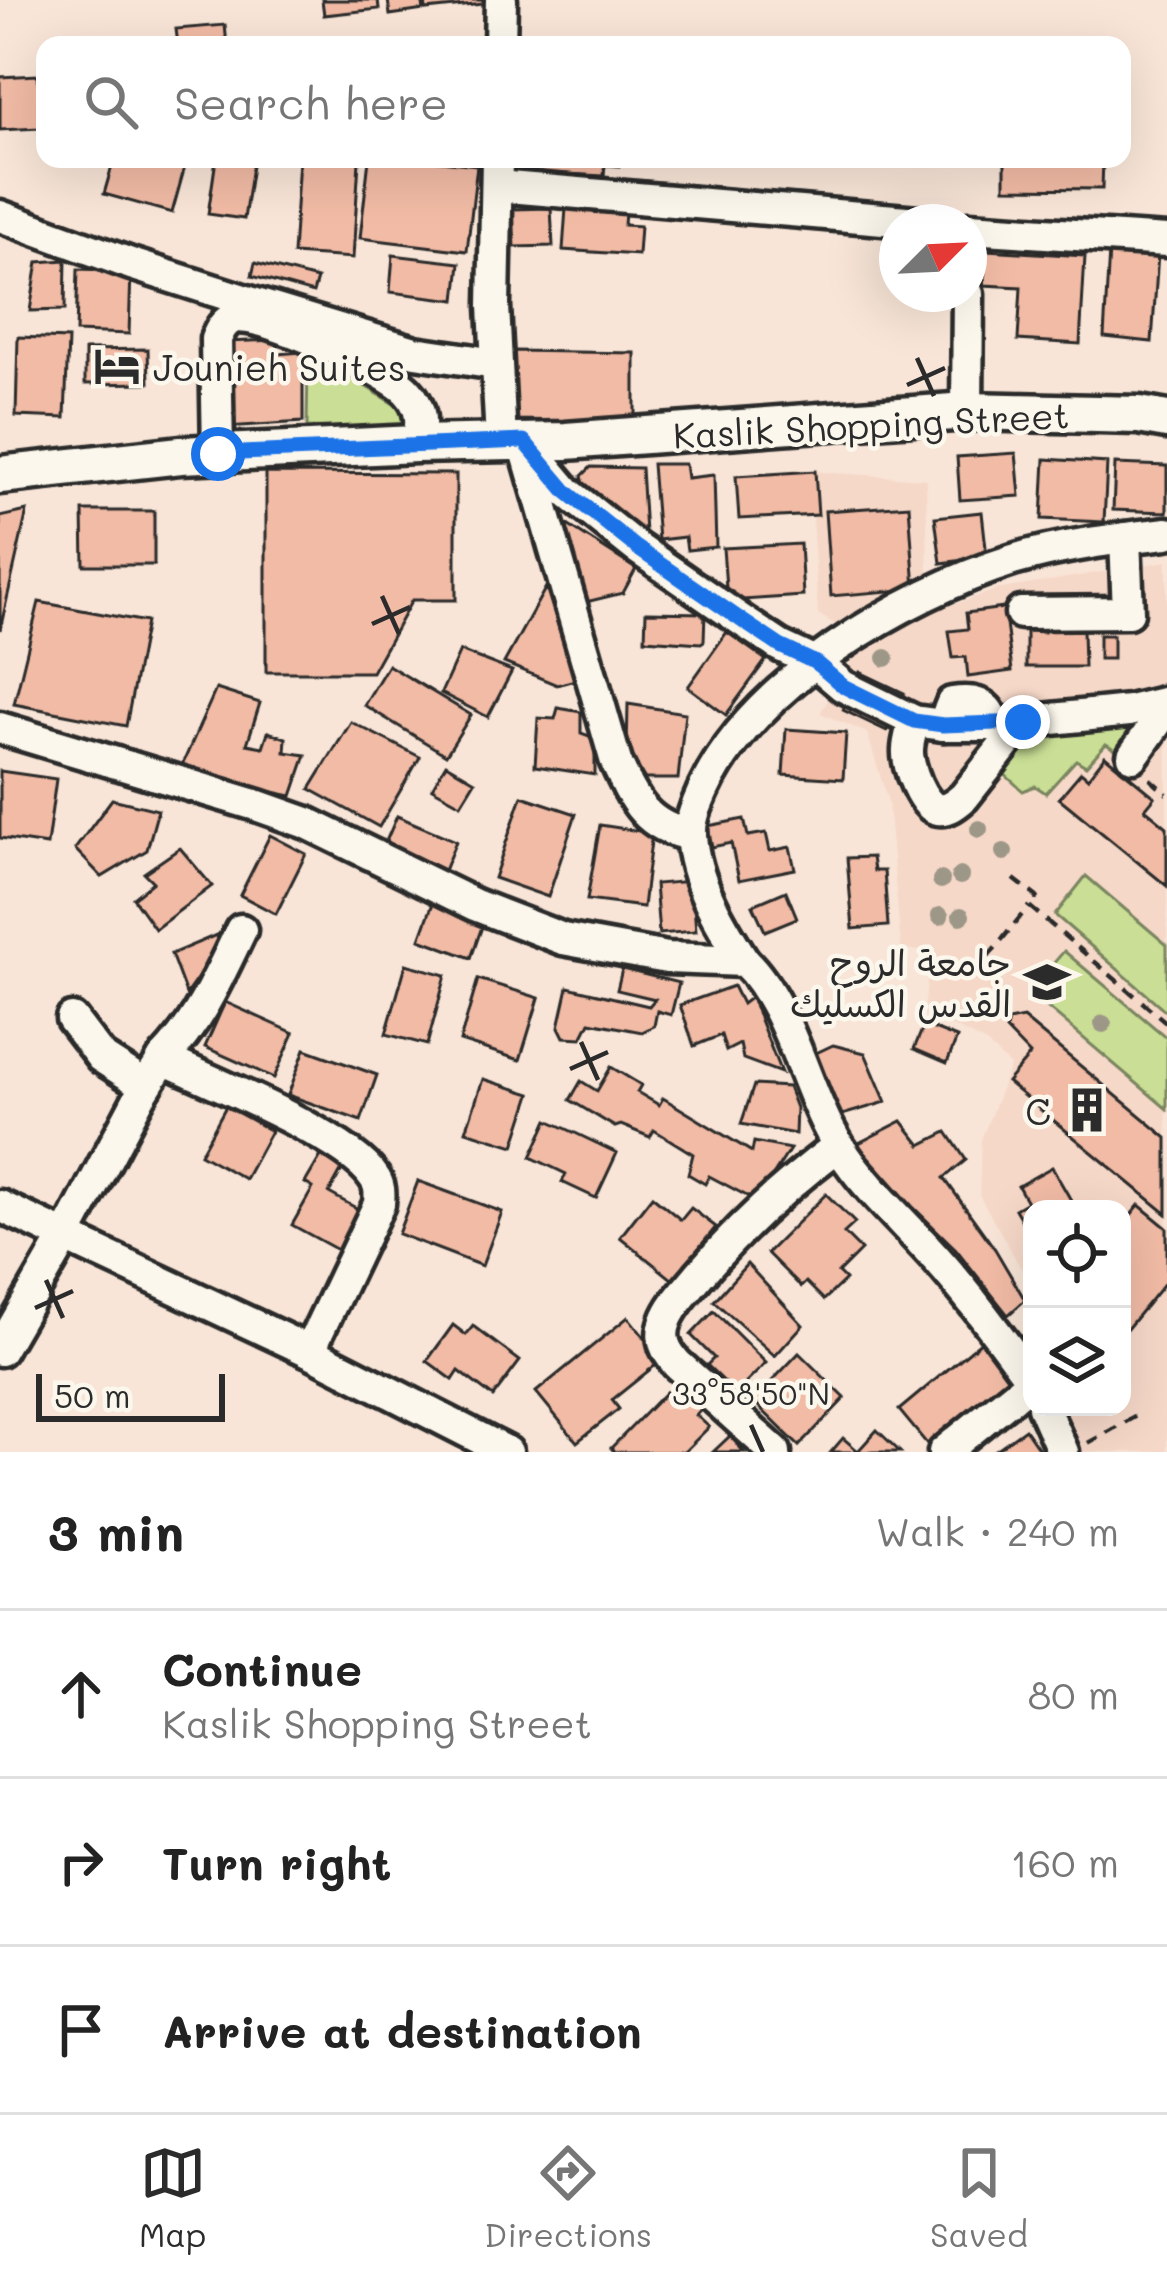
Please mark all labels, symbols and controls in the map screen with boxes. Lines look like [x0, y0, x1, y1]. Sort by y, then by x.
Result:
search box [36, 36, 1131, 168]
icon: search [78, 69, 144, 135]
text: Search here [174, 73, 448, 131]
north arrow [879, 204, 987, 312]
hotel icon: Jounieh Suites [92, 341, 142, 391]
place label: Jounieh Suites [153, 343, 405, 390]
street label: Kaslik Shopping Street [672, 390, 1070, 458]
route start [191, 427, 245, 481]
route end [996, 695, 1050, 749]
place label: جامعة الروح القدس الكسليك [790, 938, 1011, 1026]
school or university icon: جامعة الروح القدس الكسليك [1022, 957, 1072, 1007]
building icon: C [1062, 1085, 1112, 1135]
place label: C [1025, 1087, 1051, 1134]
map controls [1023, 1200, 1131, 1416]
button: locate [1023, 1200, 1131, 1308]
button: layers [1023, 1308, 1131, 1416]
scale bar [36, 1368, 225, 1421]
text: 50 m [54, 1373, 130, 1416]
text: 33°58'50"N [672, 1373, 830, 1413]
text: 3 min [48, 1497, 184, 1564]
text: Walk · 240 m [876, 1505, 1119, 1556]
text: Continue [162, 1639, 362, 1697]
icon: ahead [48, 1661, 114, 1727]
text: 80 m [1028, 1668, 1119, 1719]
text: Kaslik Shopping Street [162, 1697, 592, 1748]
icon: right [48, 1829, 114, 1895]
text: Turn right [162, 1833, 391, 1891]
text: 160 m [1010, 1836, 1119, 1887]
icon: arrive [48, 1997, 114, 2063]
text: Arrive at destination [162, 2001, 642, 2059]
tab: Map [139, 2140, 206, 2255]
tab: Directions [484, 2140, 652, 2255]
tab: Saved [930, 2140, 1028, 2255]

